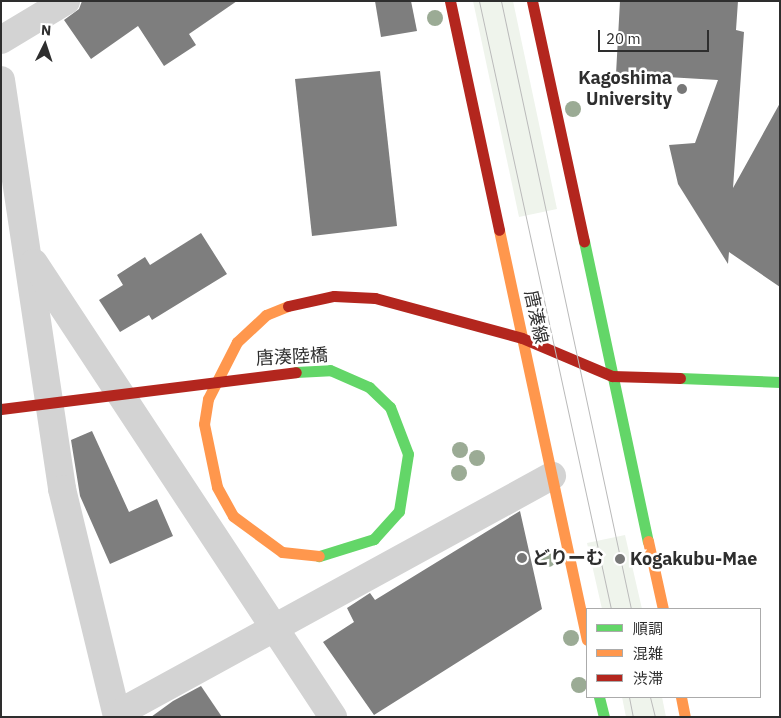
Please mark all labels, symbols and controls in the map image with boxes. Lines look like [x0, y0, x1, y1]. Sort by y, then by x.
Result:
north arrow [20, 20, 70, 70]
scale bar [601, 20, 712, 52]
text: N [40, 21, 52, 39]
text: 20 m [606, 29, 641, 48]
place label: Kagoshima University [578, 68, 672, 110]
marker: Kagoshima University [676, 83, 688, 95]
street label: 唐湊線 [520, 288, 552, 346]
street label: 唐湊陸橋 [255, 344, 329, 370]
place label: どりーむ [532, 547, 604, 569]
place label: Kogakubu-Mae [630, 548, 757, 570]
marker: どりーむ [516, 552, 528, 564]
marker: Kogakubu-Mae [614, 553, 626, 565]
legend [586, 608, 761, 698]
text: 順調 [633, 619, 663, 638]
text: 混雑 [633, 644, 663, 663]
text: 渋滞 [633, 669, 663, 688]

